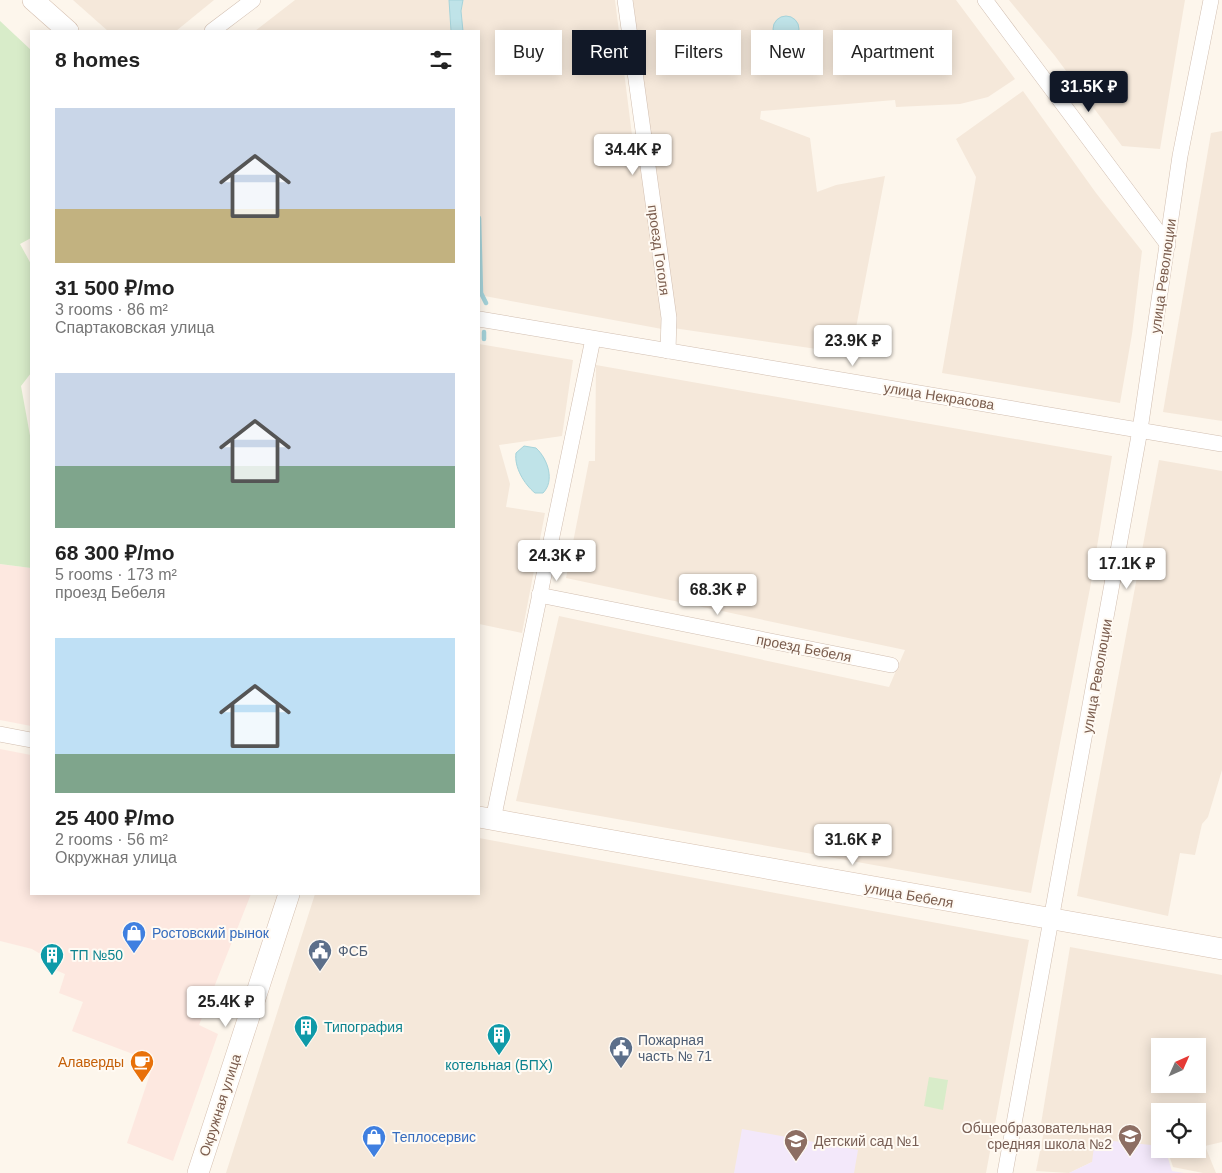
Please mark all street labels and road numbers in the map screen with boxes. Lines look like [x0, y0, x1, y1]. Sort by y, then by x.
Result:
street label: проезд Гоголя [645, 204, 673, 296]
street label: улица Революции [1147, 217, 1179, 335]
street label: улица Некрасова [882, 379, 996, 413]
street label: улица Революции [1079, 617, 1115, 735]
street label: проезд Бебеля [755, 631, 853, 665]
street label: улица Бебеля [863, 879, 955, 911]
street label: Окружная улица [196, 1052, 244, 1158]

